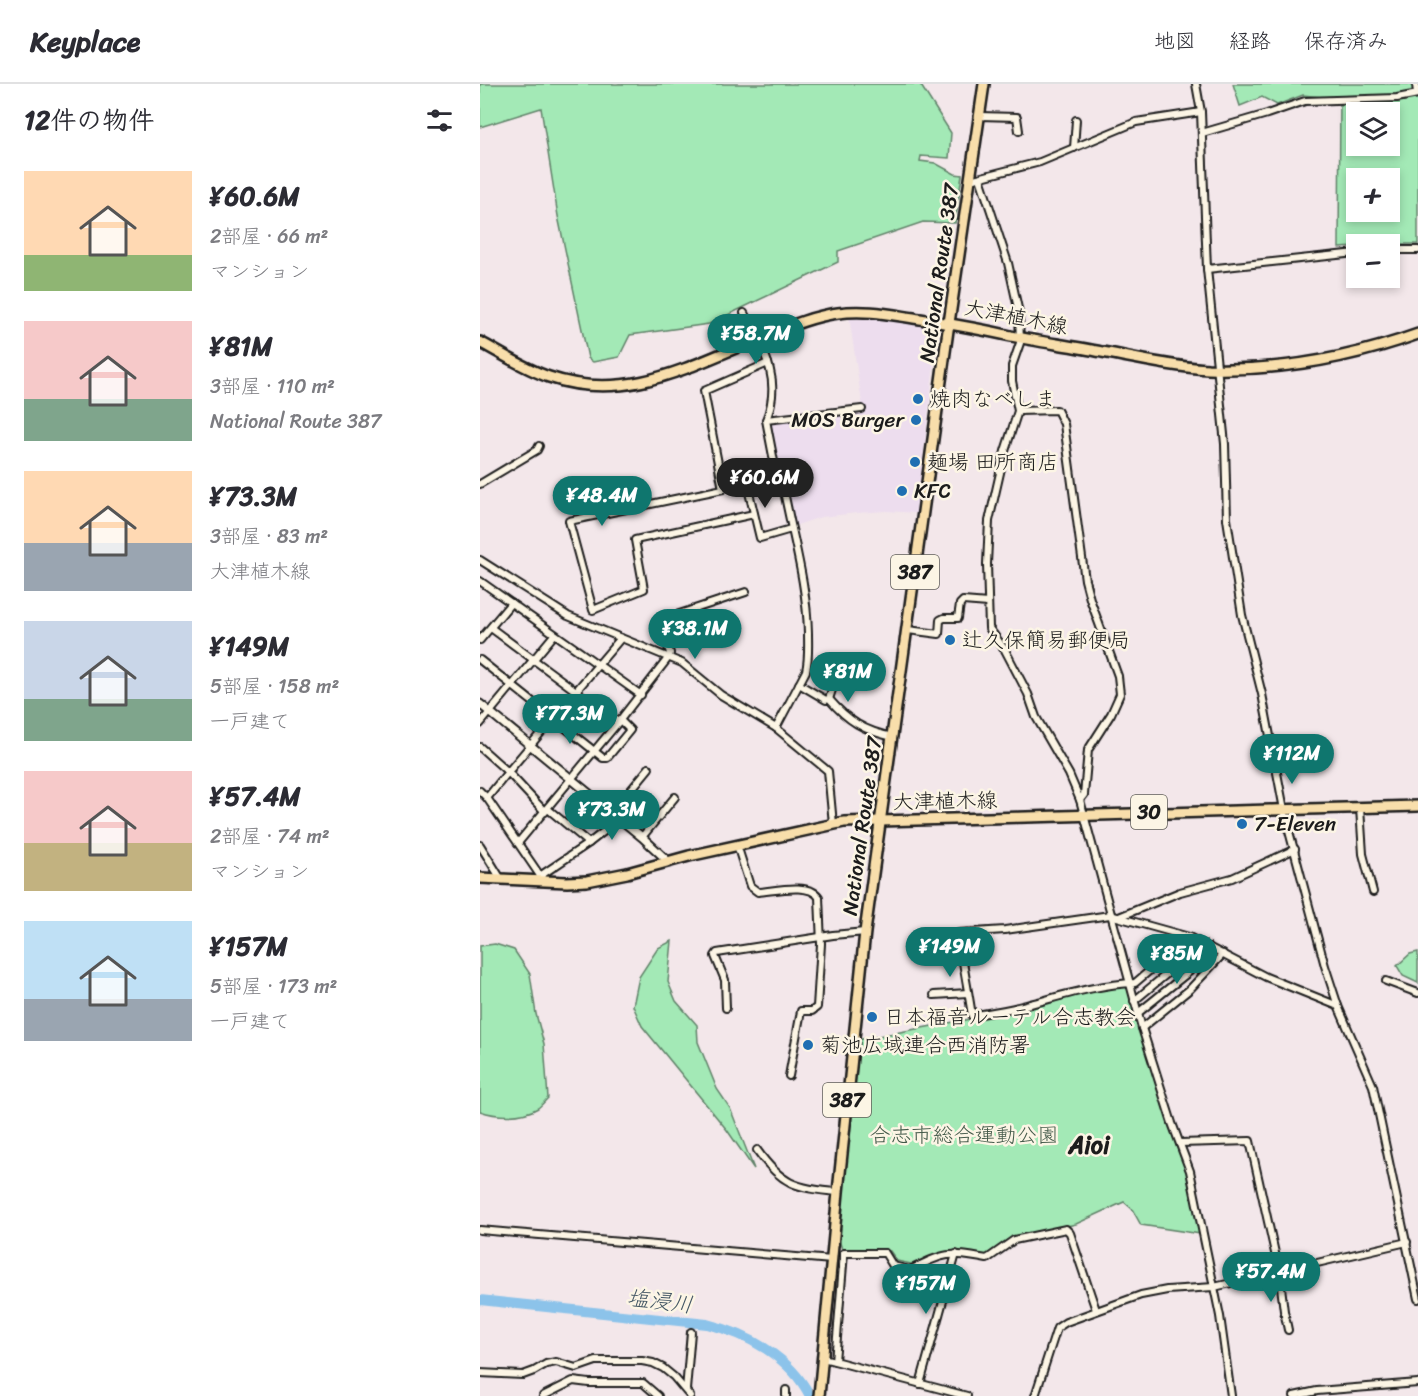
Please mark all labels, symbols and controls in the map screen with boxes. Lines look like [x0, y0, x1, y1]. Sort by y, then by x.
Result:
text: Keyplace [30, 17, 140, 66]
text: 地図 [1154, 22, 1196, 60]
text: 経路 [1229, 22, 1271, 60]
text: 保存済み [1304, 22, 1388, 60]
text: 12件の物件 [24, 97, 154, 143]
map controls [1346, 102, 1400, 288]
button: layers [1346, 102, 1400, 156]
icon: filters [423, 104, 456, 137]
button: + [1346, 168, 1400, 222]
text: ¥60.6M [210, 173, 299, 219]
street label: National Route 387 [908, 179, 971, 365]
icon: home [72, 195, 144, 267]
text: 2部屋 · 66 m² [210, 219, 328, 254]
button: − [1346, 234, 1400, 288]
text: マンション [210, 254, 309, 289]
street label: 大津植木線 [961, 288, 1071, 346]
pin: ¥58.7M [707, 314, 805, 365]
text: ¥58.7M [721, 316, 791, 351]
text: ¥81M [210, 323, 272, 369]
icon: home [72, 345, 144, 417]
text: 3部屋 · 110 m² [210, 369, 335, 404]
place label: 焼肉なべしま [930, 380, 1056, 418]
marker: 焼肉なべしま [911, 392, 925, 406]
place label: MOS Burger [791, 401, 905, 439]
text: National Route 387 [210, 404, 381, 439]
marker: MOS Burger [909, 413, 923, 427]
place label: 麺場 田所商店 [927, 443, 1058, 481]
marker: 麺場 田所商店 [908, 455, 922, 469]
pin: ¥60.6M [716, 458, 814, 509]
text: ¥60.6M [731, 460, 799, 495]
place label: KFC [914, 472, 951, 510]
text: ¥73.3M [210, 473, 297, 519]
pin: ¥48.4M [553, 476, 651, 527]
text: ¥48.4M [567, 478, 637, 513]
marker: KFC [895, 484, 909, 498]
icon: home [72, 495, 144, 567]
text: 3部屋 · 83 m² [210, 519, 328, 554]
text: 大津植木線 [210, 554, 310, 589]
road number: 387 [891, 555, 939, 589]
pin: ¥38.1M [646, 609, 744, 660]
text: ¥38.1M [662, 611, 728, 646]
place label: 辻久保簡易郵便局 [962, 621, 1130, 659]
text: ¥149M [210, 623, 289, 669]
marker: 辻久保簡易郵便局 [943, 633, 957, 647]
icon: home [72, 645, 144, 717]
pin: ¥81M [812, 652, 884, 703]
text: ¥81M [824, 654, 872, 689]
text: 5部屋 · 158 m² [210, 669, 339, 704]
pin: ¥77.3M [521, 694, 619, 745]
text: ¥77.3M [536, 696, 604, 731]
text: 一戸建て [210, 704, 290, 739]
street label: National Route 387 [831, 732, 894, 918]
pin: ¥112M [1250, 734, 1334, 785]
text: ¥112M [1264, 736, 1320, 771]
text: ¥57.4M [210, 773, 300, 819]
street label: 大津植木線 [892, 781, 998, 821]
pin: ¥73.3M [563, 790, 661, 841]
text: ¥73.3M [579, 792, 645, 827]
icon: home [72, 795, 144, 867]
road number: 30 [1131, 795, 1167, 829]
place label: 7-Eleven [1254, 805, 1336, 843]
marker: 7-Eleven [1235, 817, 1249, 831]
text: 2部屋 · 74 m² [210, 819, 330, 854]
text: マンション [210, 854, 309, 889]
text: ¥157M [210, 923, 288, 969]
pin: ¥149M [908, 927, 992, 978]
text: ¥149M [920, 929, 980, 964]
pin: ¥85M [1141, 934, 1213, 985]
text: ¥85M [1151, 936, 1203, 971]
icon: home [72, 945, 144, 1017]
text: 5部屋 · 173 m² [210, 969, 337, 1004]
place label: 日本福音ルーテル合志教会 [884, 998, 1136, 1036]
text: 一戸建て [210, 1004, 290, 1039]
marker: 日本福音ルーテル合志教会 [865, 1010, 879, 1024]
place label: 菊池広域連合西消防署 [820, 1026, 1030, 1064]
marker: 菊池広域連合西消防署 [801, 1038, 815, 1052]
road number: 387 [823, 1083, 871, 1117]
park label: 合志市総合運動公園 [870, 1116, 1059, 1154]
district label: Aioi [1067, 1124, 1111, 1166]
pin: ¥57.4M [1222, 1252, 1320, 1303]
text: ¥57.4M [1236, 1254, 1306, 1289]
pin: ¥157M [884, 1264, 968, 1315]
text: ¥157M [896, 1266, 956, 1301]
water label: 塩浸川 [625, 1278, 695, 1324]

